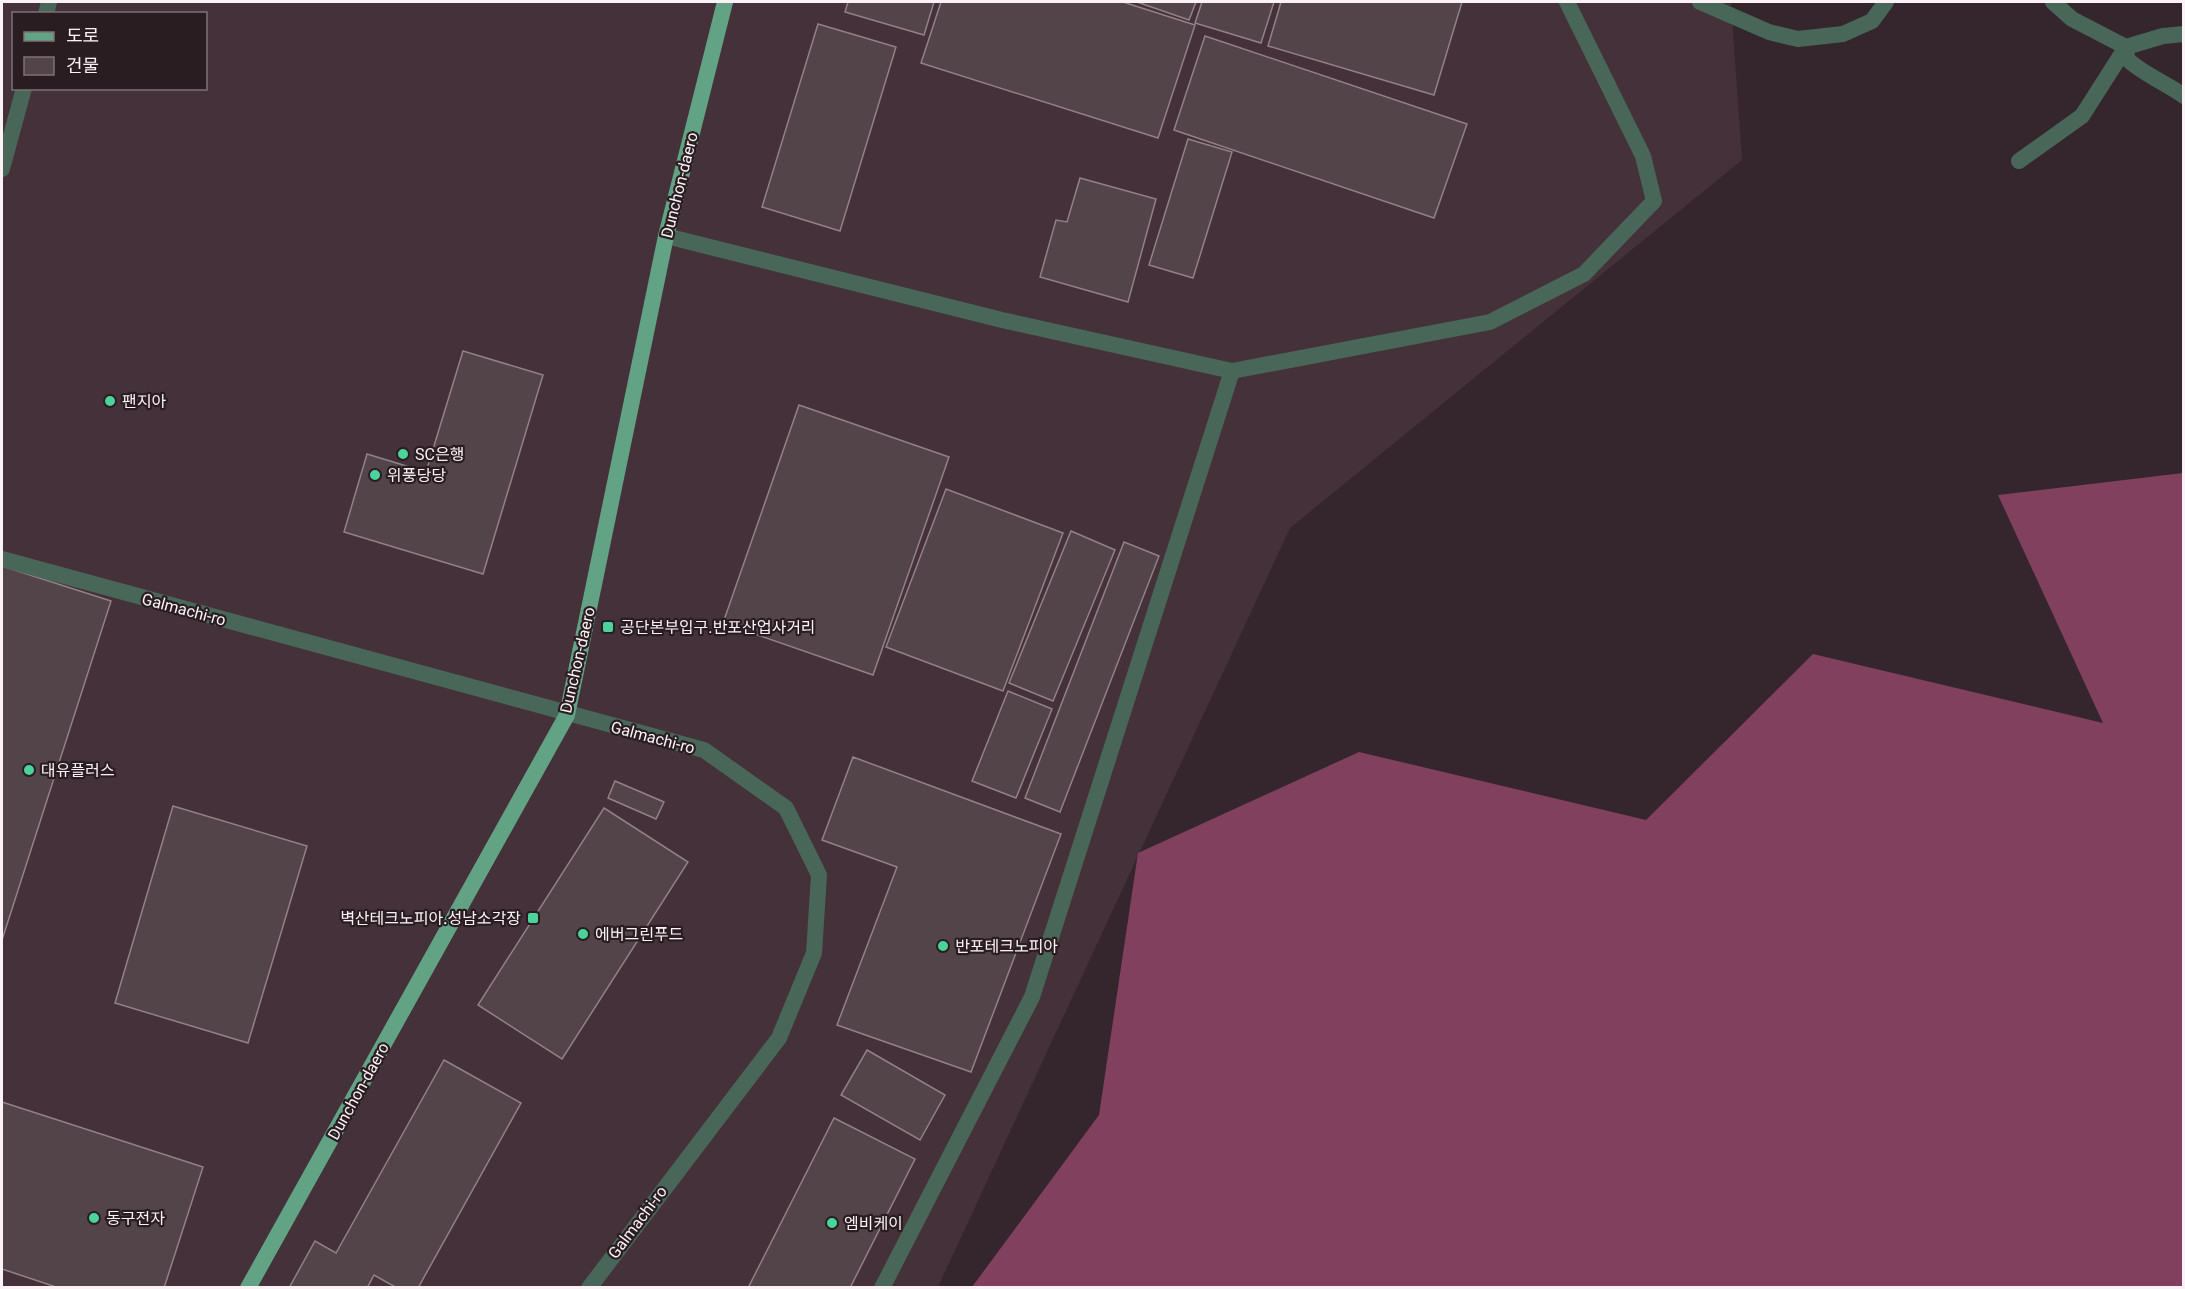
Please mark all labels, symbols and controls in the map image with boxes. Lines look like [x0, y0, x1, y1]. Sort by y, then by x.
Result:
legend [12, 12, 207, 90]
text: 도로 [66, 25, 99, 46]
text: 건물 [66, 55, 99, 76]
street label: Dunchon-daero [657, 130, 702, 240]
place label: 팬지아 [122, 392, 166, 411]
marker: 팬지아 [103, 394, 117, 408]
place label: SC은행 [415, 445, 464, 464]
marker: SC은행 [396, 447, 410, 461]
place label: 위풍당당 [387, 466, 446, 485]
marker: 위풍당당 [368, 468, 382, 482]
street label: Galmachi-ro [140, 589, 228, 630]
street label: Dunchon-daero [556, 605, 599, 715]
place label: 공단본부입구.반포산업사거리 [620, 618, 816, 637]
marker: 공단본부입구.반포산업사거리 [601, 620, 615, 634]
street label: Galmachi-ro [609, 717, 697, 758]
place label: 대유플러스 [41, 761, 115, 780]
marker: 대유플러스 [22, 763, 36, 777]
place label: 벽산테크노피아.성남소각장 [340, 909, 521, 928]
marker: 벽산테크노피아.성남소각장 [526, 911, 540, 925]
place label: 에버그린푸드 [595, 925, 683, 944]
marker: 에버그린푸드 [576, 927, 590, 941]
place label: 반포테크노피아 [955, 937, 1058, 956]
marker: 반포테크노피아 [936, 939, 950, 953]
street label: Dunchon-daero [324, 1039, 393, 1143]
street label: Galmachi-ro [604, 1182, 671, 1262]
place label: 동구전자 [106, 1209, 165, 1228]
marker: 동구전자 [87, 1211, 101, 1225]
place label: 엠비케이 [844, 1214, 903, 1233]
marker: 엠비케이 [825, 1216, 839, 1230]

